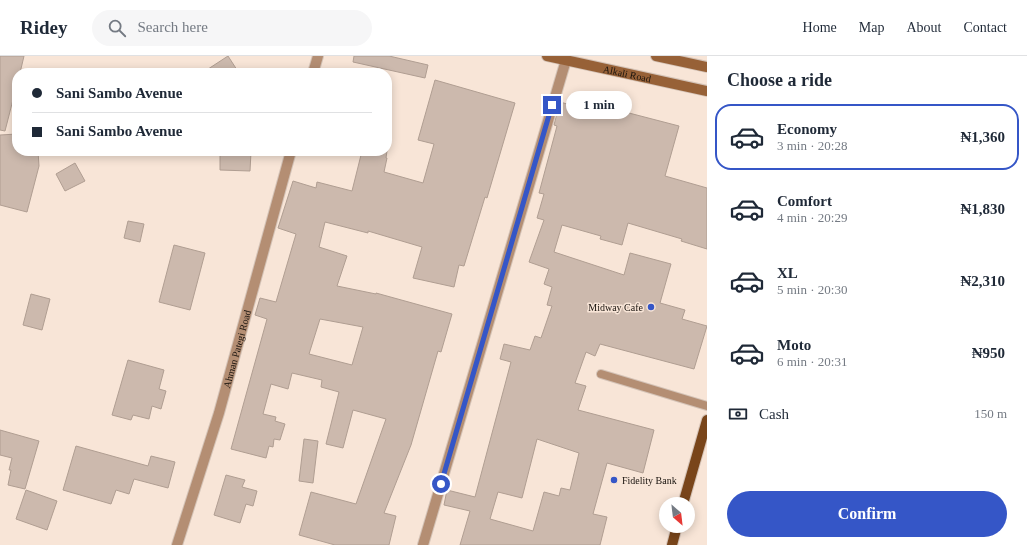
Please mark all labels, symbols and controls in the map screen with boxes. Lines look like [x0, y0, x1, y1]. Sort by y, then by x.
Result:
search box [92, 10, 372, 46]
text: Ridey [20, 17, 68, 38]
icon: search [106, 17, 128, 39]
text: Search here [138, 19, 208, 35]
text: Home [803, 20, 837, 35]
text: Map [859, 20, 884, 35]
text: About [906, 20, 941, 35]
text: Contact [963, 20, 1007, 35]
street label: Alkali Road [602, 63, 652, 84]
text: Choose a ride [727, 70, 832, 90]
text: Sani Sambo Avenue [56, 85, 182, 101]
callout: 1 min [566, 91, 632, 119]
route end [543, 96, 561, 114]
text: 1 min [583, 97, 615, 112]
icon: car [729, 119, 765, 155]
text: Economy [777, 121, 837, 137]
text: Sani Sambo Avenue [56, 123, 182, 139]
text: ₦1,360 [960, 129, 1005, 145]
text: 3 min · 20:28 [777, 138, 847, 153]
icon: car [729, 191, 765, 227]
text: Comfort [777, 193, 832, 209]
text: ₦1,830 [960, 201, 1005, 217]
text: 4 min · 20:29 [777, 210, 847, 225]
icon: car [729, 263, 765, 299]
text: XL [777, 265, 798, 281]
text: ₦2,310 [960, 273, 1005, 289]
text: 5 min · 20:30 [777, 282, 847, 297]
place label: Midway Cafe [588, 302, 644, 313]
marker: Midway Cafe [646, 302, 656, 312]
street label: Ahman Pategi Road [221, 309, 253, 389]
icon: car [729, 335, 765, 371]
text: Moto [777, 337, 811, 353]
text: ₦950 [972, 345, 1005, 361]
text: 6 min · 20:31 [777, 354, 847, 369]
icon: cash [727, 403, 749, 425]
text: Cash [759, 406, 789, 422]
text: 150 m [974, 406, 1007, 421]
route start [432, 475, 450, 493]
marker: Fidelity Bank [609, 475, 619, 485]
place label: Fidelity Bank [622, 475, 677, 486]
button: Confirm [727, 491, 1007, 537]
north arrow [659, 497, 695, 533]
map controls [659, 497, 695, 533]

